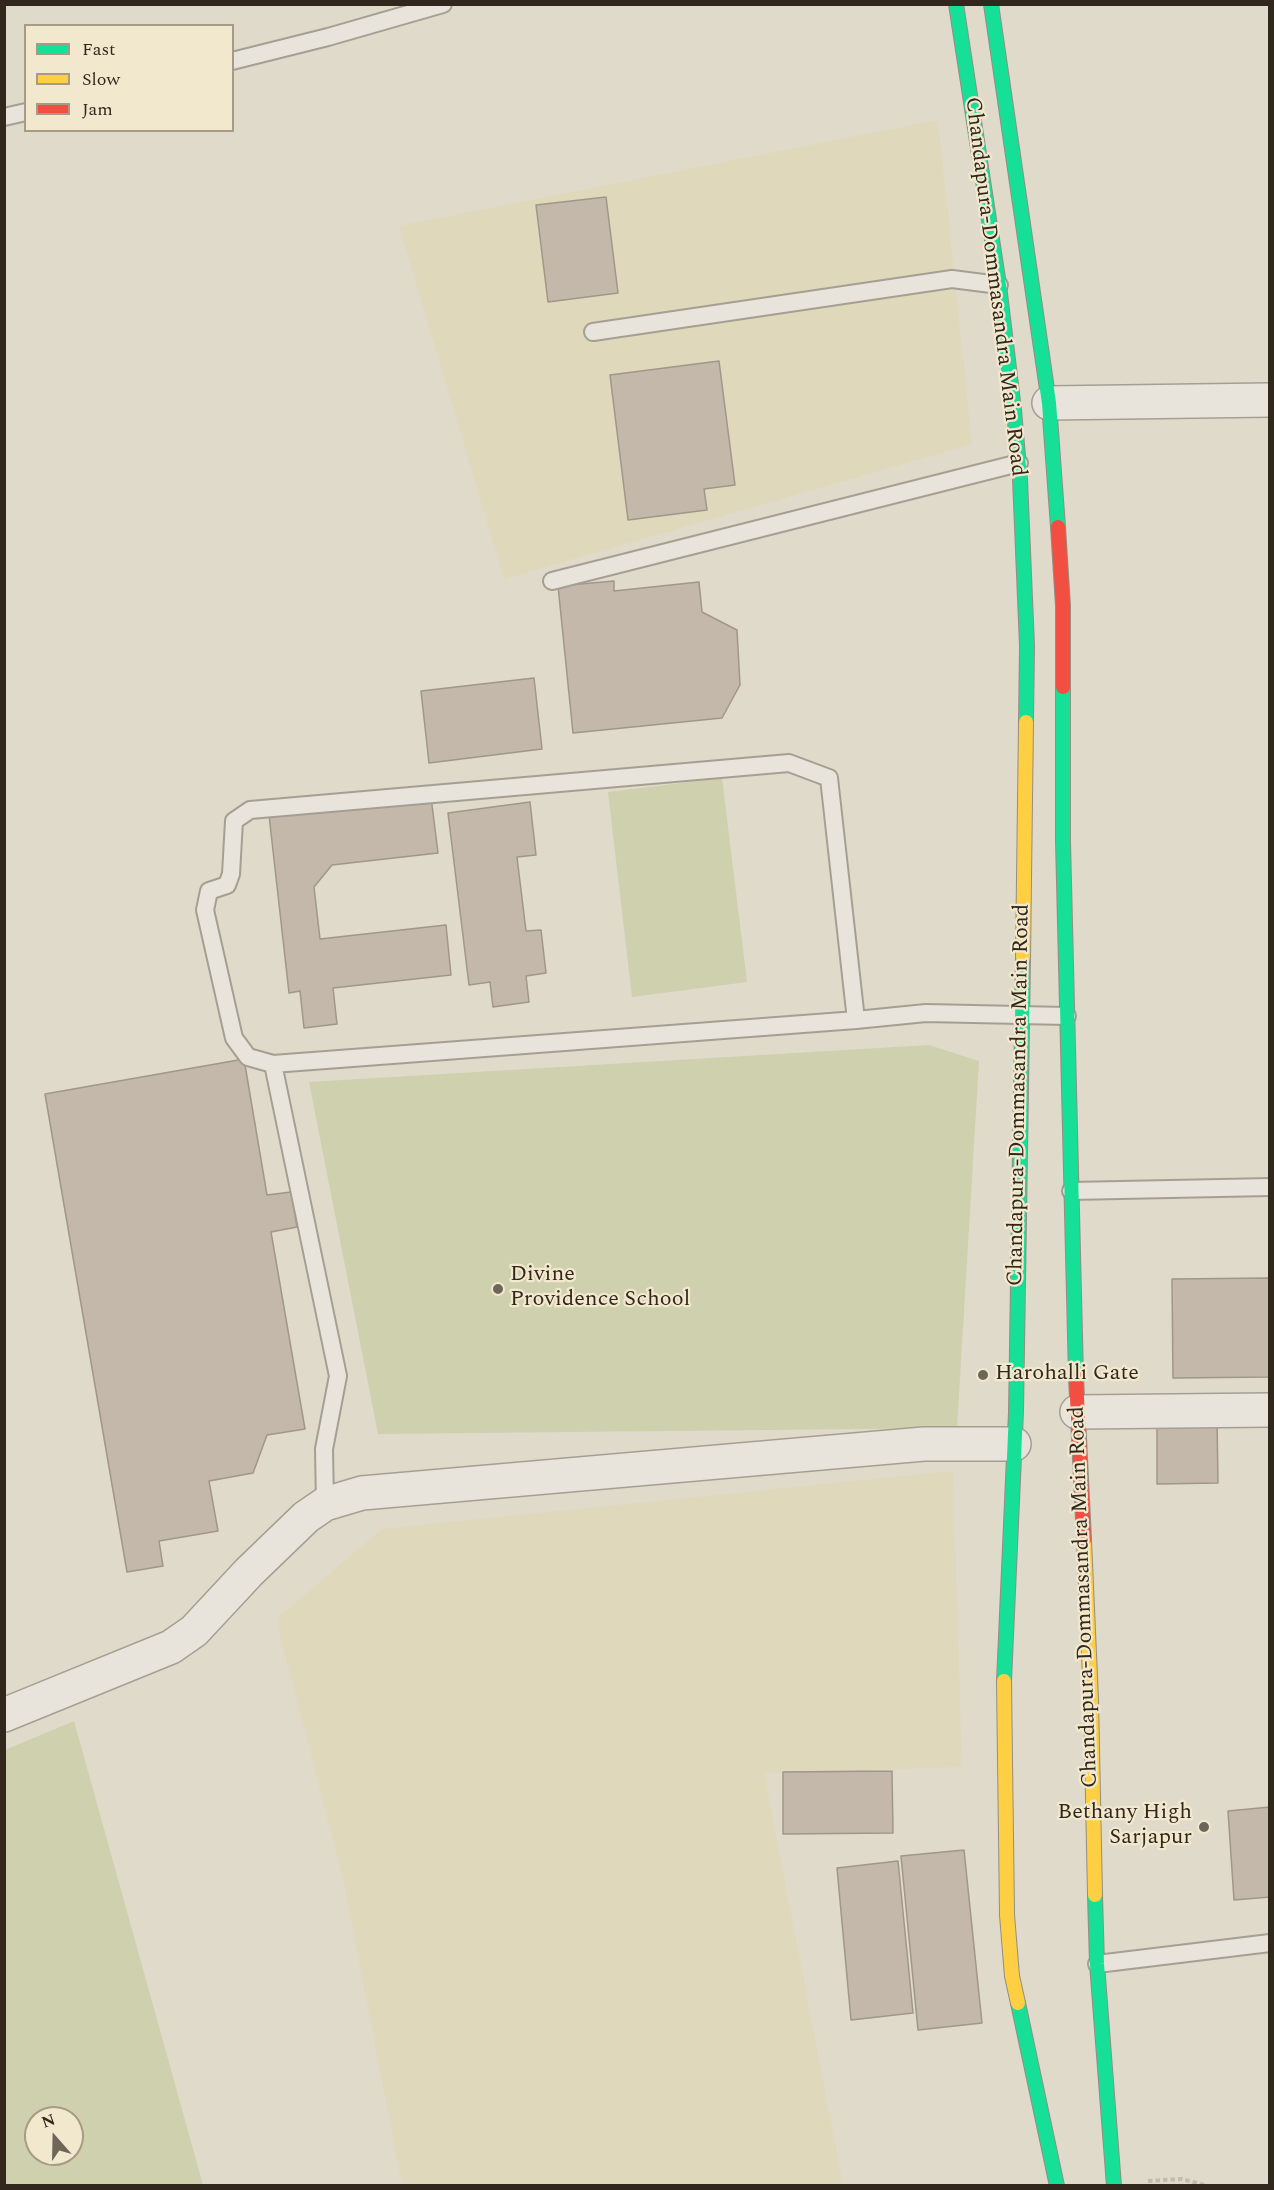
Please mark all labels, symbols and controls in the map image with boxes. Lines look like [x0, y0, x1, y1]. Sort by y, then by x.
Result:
legend [24, 24, 234, 132]
text: Fast [82, 36, 115, 63]
text: Slow [82, 66, 120, 93]
text: Jam [82, 96, 113, 123]
street label: Chandapura-Dommasandra Main Road [958, 96, 1030, 478]
street label: Chandapura-Dommasandra Main Road [1003, 904, 1037, 1286]
place label: Divine Providence School [510, 1263, 690, 1314]
marker: Divine Providence School [491, 1282, 505, 1296]
place label: Harohalli Gate [995, 1362, 1139, 1388]
marker: Harohalli Gate [976, 1368, 990, 1382]
street label: Chandapura-Dommasandra Main Road [1065, 1406, 1105, 1788]
place label: Bethany High Sarjapur [1057, 1801, 1192, 1852]
marker: Bethany High Sarjapur [1197, 1820, 1211, 1834]
north arrow [24, 2106, 84, 2166]
text: N [38, 2107, 59, 2134]

